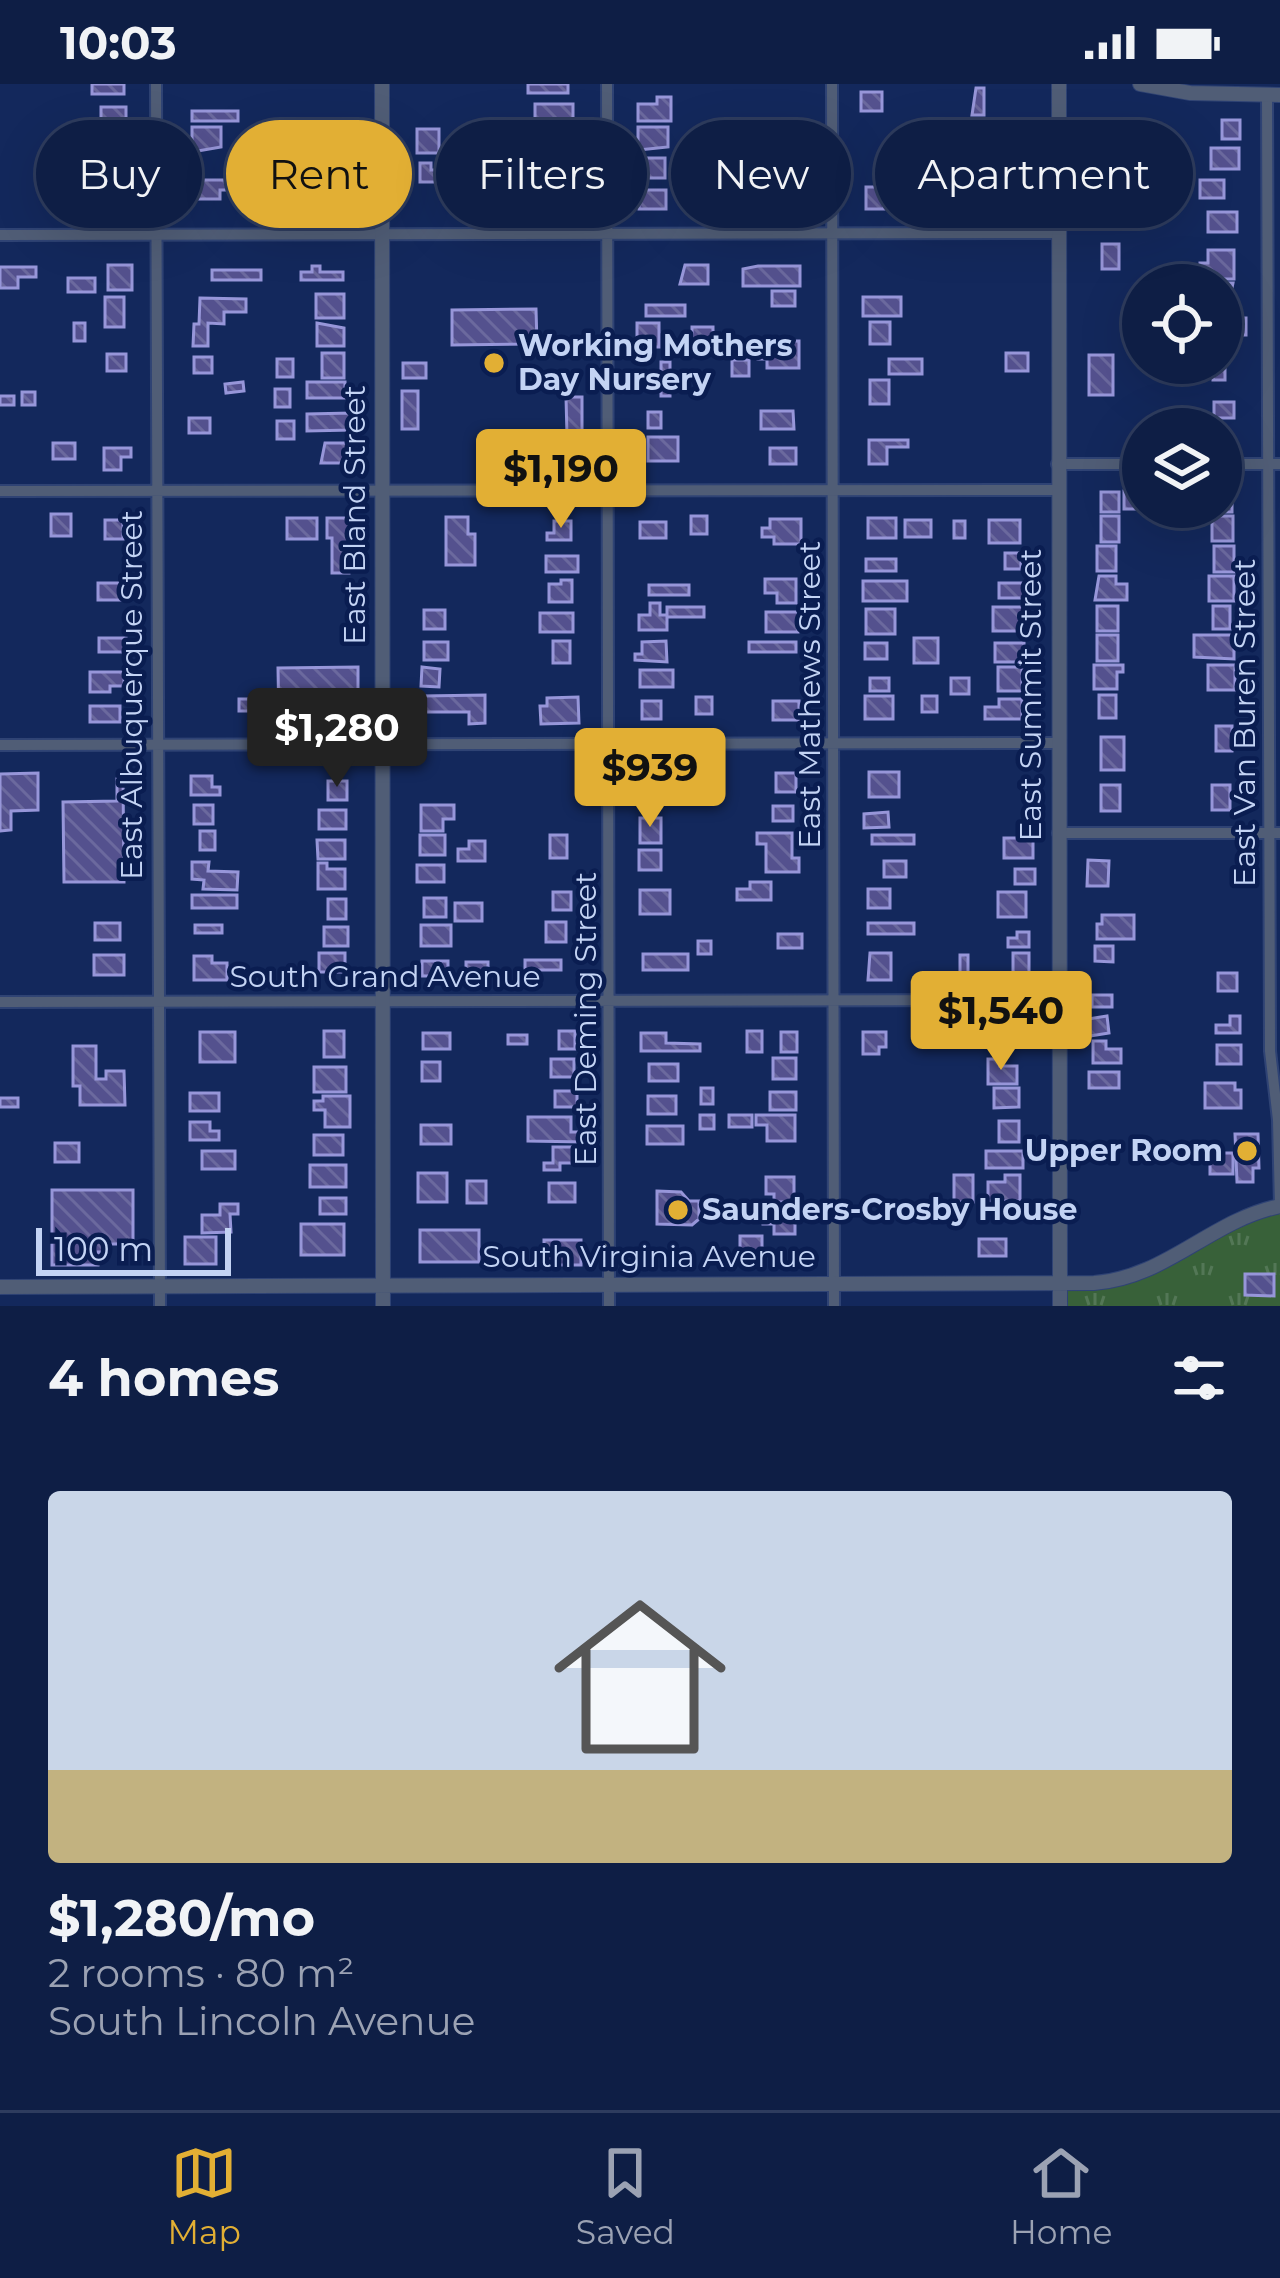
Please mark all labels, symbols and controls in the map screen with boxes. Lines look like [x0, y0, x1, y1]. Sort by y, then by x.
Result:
text: 10:03 [60, 15, 177, 70]
chip: Buy [36, 120, 202, 228]
chip: Rent [226, 120, 412, 228]
chip: Filters [436, 120, 647, 228]
chip: New [671, 120, 851, 228]
chip: Apartment [875, 120, 1193, 228]
map controls [1122, 264, 1242, 528]
button: locate [1122, 264, 1242, 384]
place label: Working Mothers Day Nursery [518, 327, 793, 398]
marker: Working Mothers Day Nursery [481, 350, 507, 376]
street label: East Bland Street [336, 385, 373, 645]
button: layers [1122, 408, 1242, 528]
pin: $1,190 [463, 429, 659, 531]
text: $1,190 [503, 444, 619, 492]
street label: East Albuquerque Street [113, 510, 150, 880]
street label: East Mathews Street [791, 541, 828, 849]
street label: East Summit Street [1012, 548, 1049, 842]
street label: East Van Buren Street [1226, 559, 1263, 887]
pin: $1,280 [239, 688, 435, 790]
text: $1,280 [274, 703, 400, 751]
pin: $939 [579, 728, 721, 830]
text: $939 [602, 743, 698, 791]
street label: East Deming Street [567, 872, 604, 1166]
street label: South Grand Avenue [229, 958, 541, 995]
pin: $1,540 [903, 971, 1099, 1073]
text: $1,540 [938, 986, 1064, 1034]
place label: Upper Room [1025, 1132, 1223, 1169]
marker: Upper Room [1234, 1138, 1260, 1164]
place label: Saunders-Crosby House [702, 1191, 1077, 1228]
marker: Saunders-Crosby House [665, 1197, 691, 1223]
scale bar [36, 1222, 231, 1275]
text: 100 m [54, 1229, 153, 1269]
street label: South Virginia Avenue [482, 1238, 816, 1275]
icon: filters [1166, 1345, 1232, 1411]
text: 4 homes [48, 1347, 279, 1409]
icon: home [532, 1569, 748, 1785]
text: $1,280/mo [48, 1887, 315, 1949]
text: 2 rooms · 80 m² [48, 1949, 354, 1997]
text: South Lincoln Avenue [48, 1997, 475, 2045]
tab: Map [168, 2140, 241, 2252]
tab: Saved [576, 2140, 675, 2252]
tab: Home [1010, 2140, 1112, 2252]

